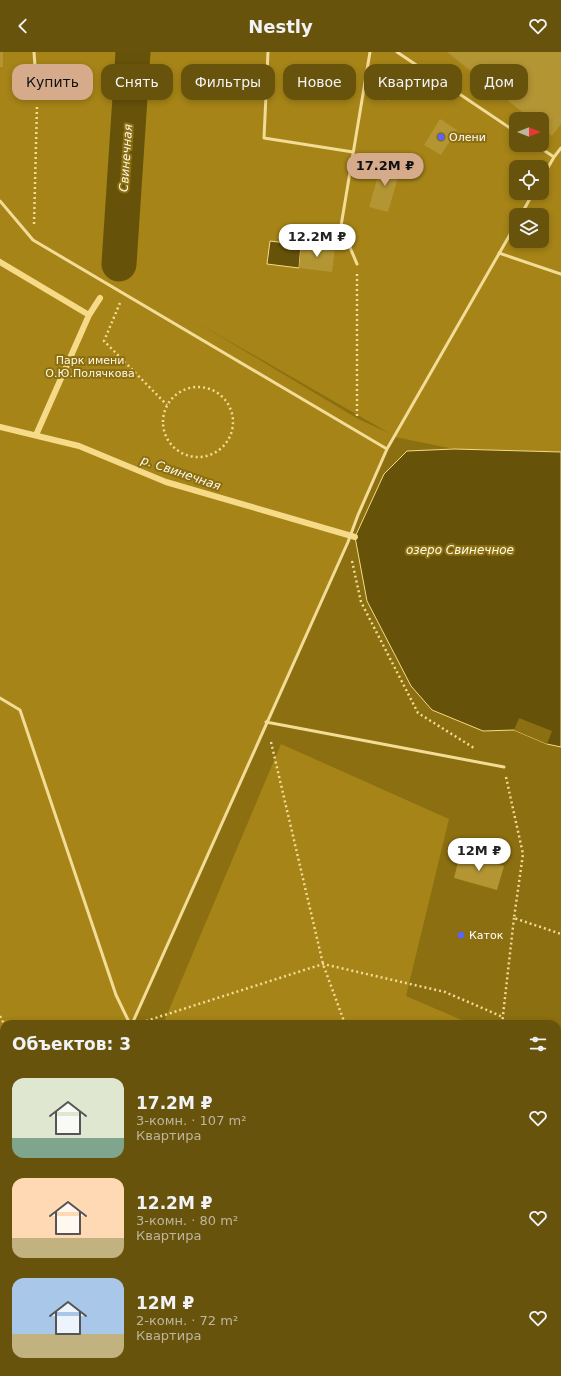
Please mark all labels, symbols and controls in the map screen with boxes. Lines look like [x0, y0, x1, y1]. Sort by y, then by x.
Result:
icon: back [12, 15, 34, 37]
icon: heart [527, 15, 549, 37]
text: Nestly [248, 16, 313, 37]
chip: Купить [12, 64, 93, 100]
chip: Снять [101, 64, 173, 100]
chip: Фильтры [181, 64, 275, 100]
chip: Новое [283, 64, 356, 100]
chip: Квартира [364, 64, 462, 100]
chip: Дом [470, 64, 528, 100]
north arrow [509, 112, 549, 152]
map controls [509, 112, 549, 248]
water label: Свинечная [117, 124, 135, 192]
place label: Олени [449, 131, 486, 144]
marker: Олени [436, 132, 446, 142]
pin: 17.2M ₽ [348, 153, 422, 187]
text: 17.2M ₽ [356, 158, 414, 173]
button: locate [509, 160, 549, 200]
button: layers [509, 208, 549, 248]
pin: 12.2M ₽ [280, 224, 354, 258]
text: 12.2M ₽ [288, 229, 346, 244]
park label: Парк имени О.Ю.Полячкова [45, 354, 135, 380]
water label: р. Свинечная [138, 453, 223, 493]
water label: озеро Свинечное [406, 543, 514, 557]
pin: 12M ₽ [451, 838, 507, 872]
text: 12M ₽ [457, 843, 501, 858]
place label: Каток [469, 929, 504, 942]
marker: Каток [456, 930, 466, 940]
icon: filters [527, 1033, 549, 1055]
text: Объектов: 3 [12, 1034, 131, 1054]
text: 17.2M ₽ [136, 1093, 213, 1113]
icon: home [44, 1094, 92, 1142]
icon: heart [527, 1107, 549, 1129]
text: 3-комн. · 107 m² [136, 1113, 246, 1128]
text: Квартира [136, 1128, 201, 1143]
text: 12.2M ₽ [136, 1193, 213, 1213]
icon: home [44, 1194, 92, 1242]
icon: heart [527, 1207, 549, 1229]
text: 3-комн. · 80 m² [136, 1213, 238, 1228]
text: Квартира [136, 1228, 201, 1243]
text: 12M ₽ [136, 1293, 194, 1313]
icon: home [44, 1294, 92, 1342]
icon: heart [527, 1307, 549, 1329]
text: 2-комн. · 72 m² [136, 1313, 238, 1328]
text: Квартира [136, 1328, 201, 1343]

